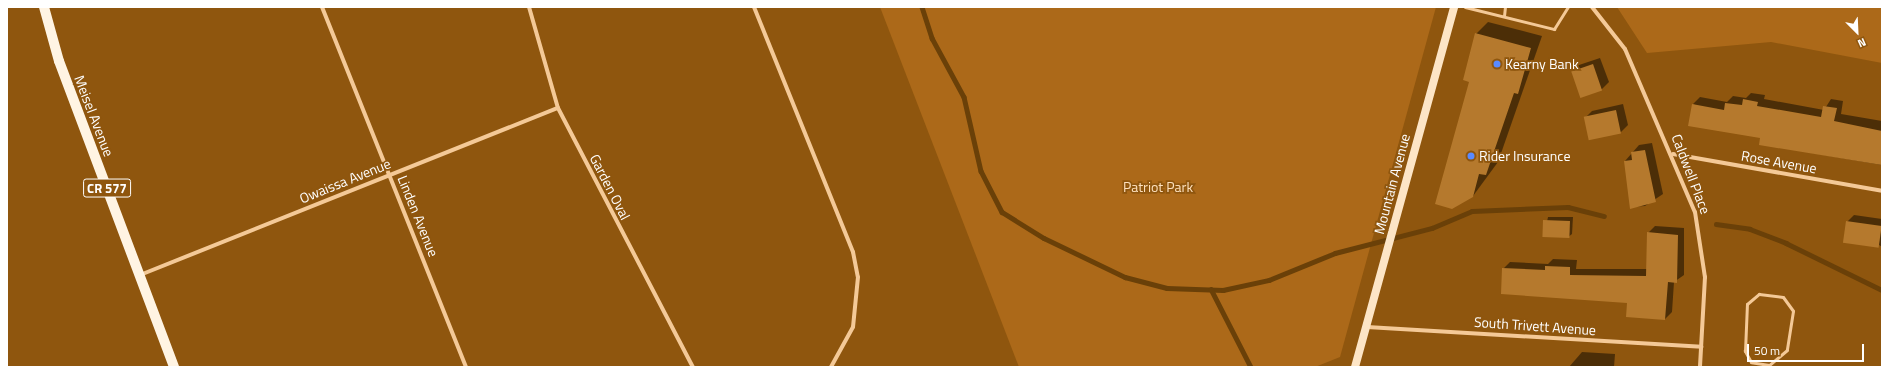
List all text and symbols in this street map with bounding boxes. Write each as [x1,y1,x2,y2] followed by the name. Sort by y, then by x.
[1837,12,1877,52] north arrow
[1855,34,1869,52] text: N
[1505,56,1579,72] place label: Kearny Bank
[1492,59,1502,69] marker: Kearny Bank
[71,73,117,159] street label: Meisel Avenue
[1371,132,1413,236] street label: Mountain Avenue
[1668,132,1714,216] street label: Caldwell Place
[1740,147,1818,177] street label: Rose Avenue
[1479,148,1570,164] place label: Rider Insurance
[586,151,634,223] street label: Garden Oval
[1466,151,1476,161] marker: Rider Insurance
[297,155,393,207] street label: Owaissa Avenue
[394,173,442,259] street label: Linden Avenue
[83,177,131,199] road number: CR 577
[1123,179,1193,195] park label: Patriot Park
[1473,313,1597,339] street label: South Trivett Avenue
[1749,336,1866,362] scale bar
[1754,341,1780,360] text: 50 m

